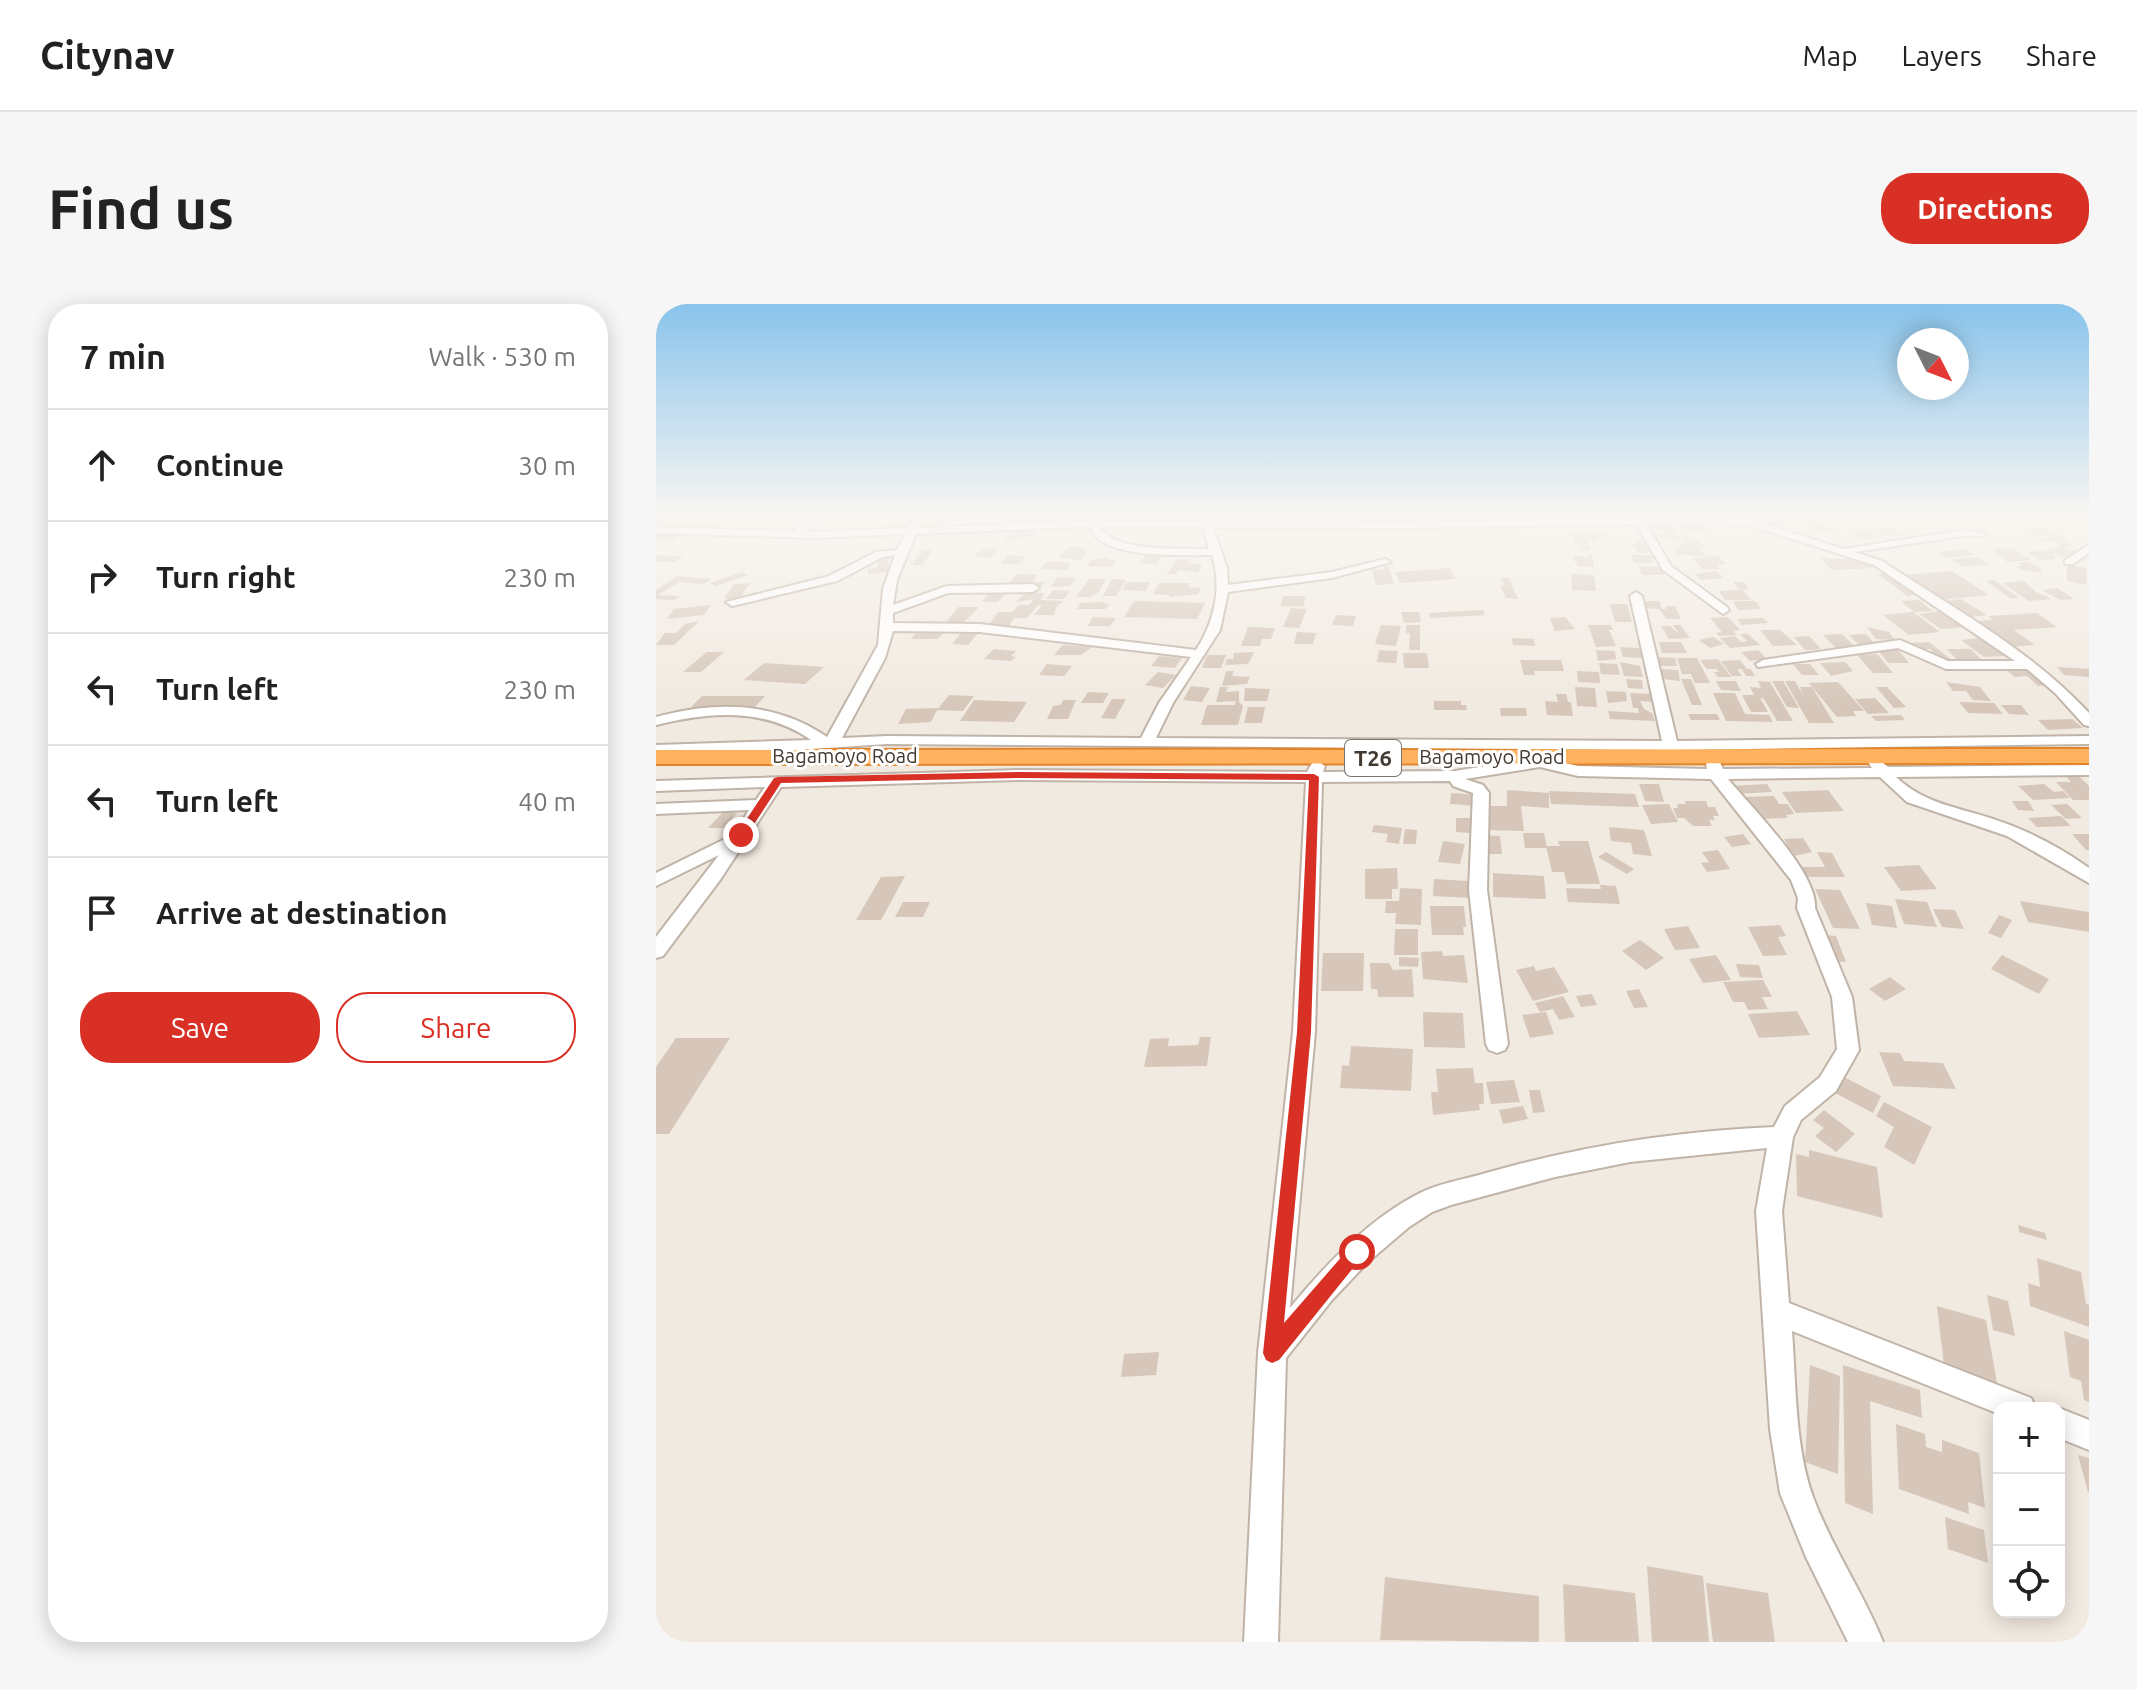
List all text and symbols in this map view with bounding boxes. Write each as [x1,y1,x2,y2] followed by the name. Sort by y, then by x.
[40,34,175,76] text: Citynav
[1802,40,1858,71] text: Map
[1902,40,1982,71] text: Layers
[2026,40,2097,71] text: Share
[1881,173,2089,244] button: Directions
[48,177,234,240] text: Find us
[1897,328,1969,400] north arrow
[80,337,166,375] text: 7 min
[428,342,576,371] text: Walk · 530 m
[80,443,124,487] icon: ahead
[156,448,284,482] text: Continue
[518,451,576,480] text: 30 m
[80,555,124,599] icon: right
[156,560,296,594] text: Turn right
[504,563,576,592] text: 230 m
[80,667,124,711] icon: left
[156,672,278,706] text: Turn left
[504,675,576,704] text: 230 m
[1345,740,1401,776] road number: T26
[772,744,918,767] street label: Bagamoyo Road
[1419,745,1565,768] street label: Bagamoyo Road
[80,779,124,823] icon: left
[156,784,278,818] text: Turn left
[518,787,576,816] text: 40 m
[723,817,759,853] route end
[80,891,124,935] icon: arrive
[156,896,448,930] text: Arrive at destination
[80,992,320,1063] button: Save
[336,992,576,1063] button: Share
[1339,1234,1375,1270] route start
[1993,1402,2065,1618] map controls
[1993,1402,2065,1474] button: +
[1993,1474,2065,1546] button: −
[1993,1546,2065,1618] button: locate

